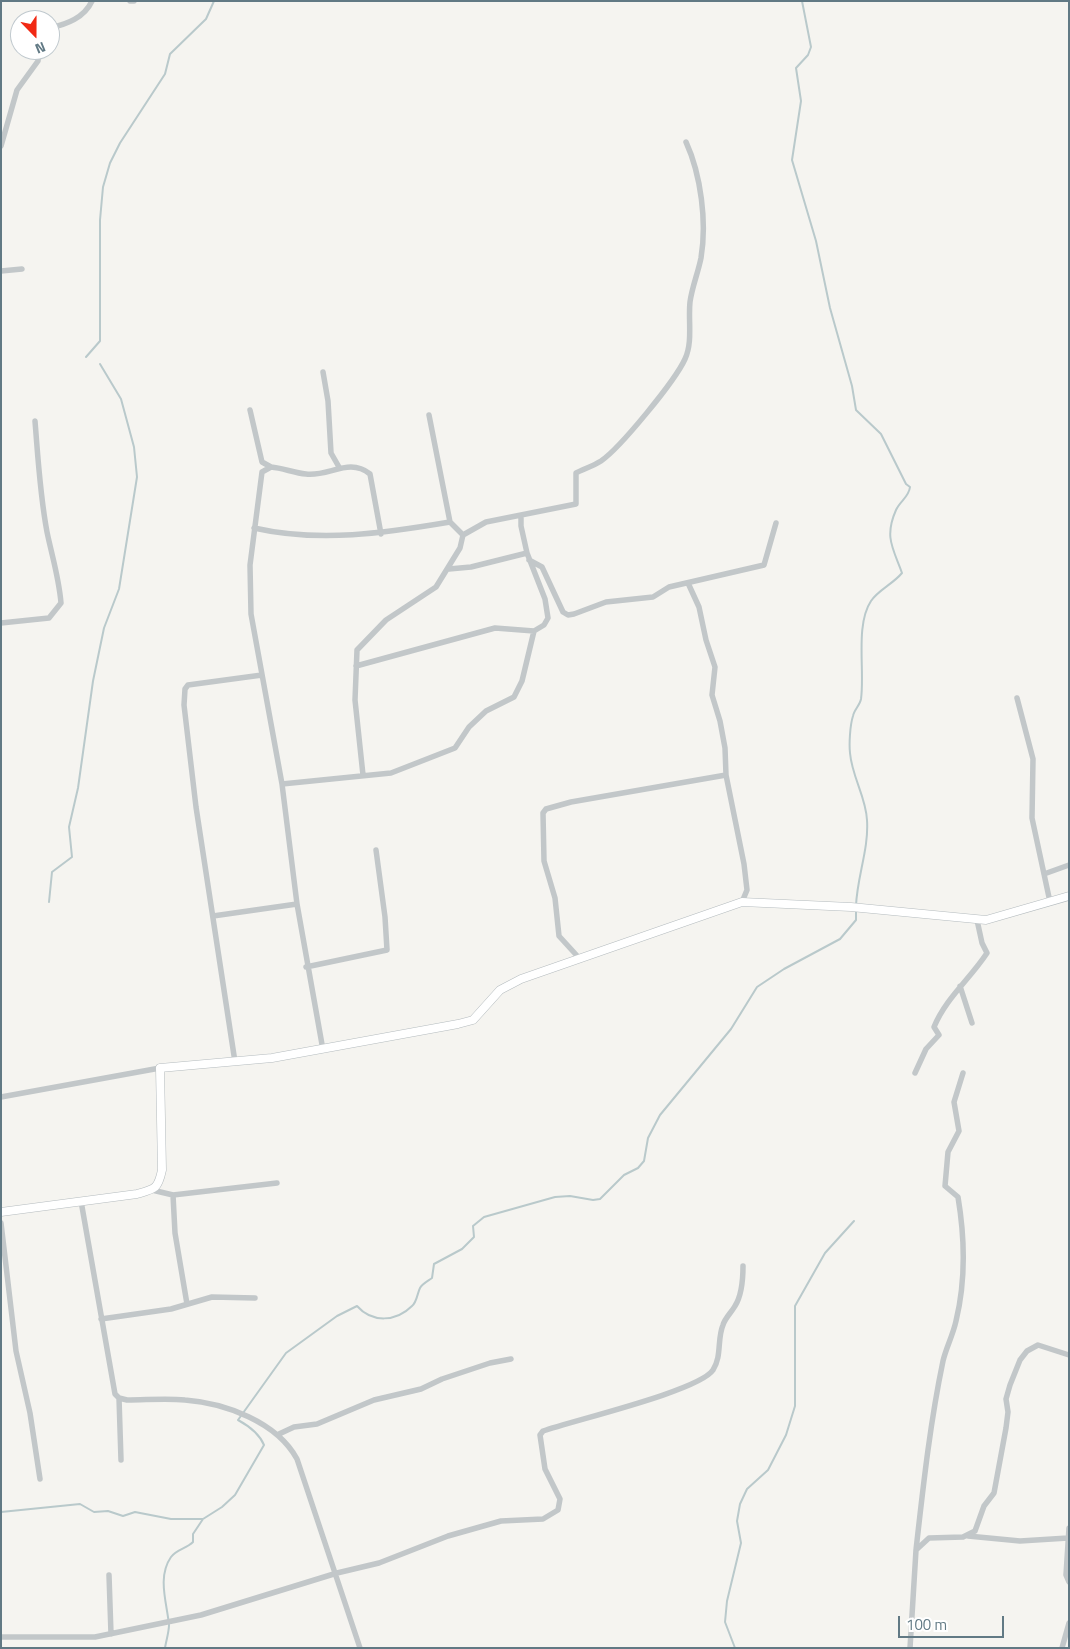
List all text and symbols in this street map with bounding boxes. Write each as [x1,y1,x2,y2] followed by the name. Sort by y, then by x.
[10,10,60,60] north arrow
[32,37,49,60] text: N
[900,1606,1006,1638] scale bar
[906,1613,947,1636] text: 100 m

